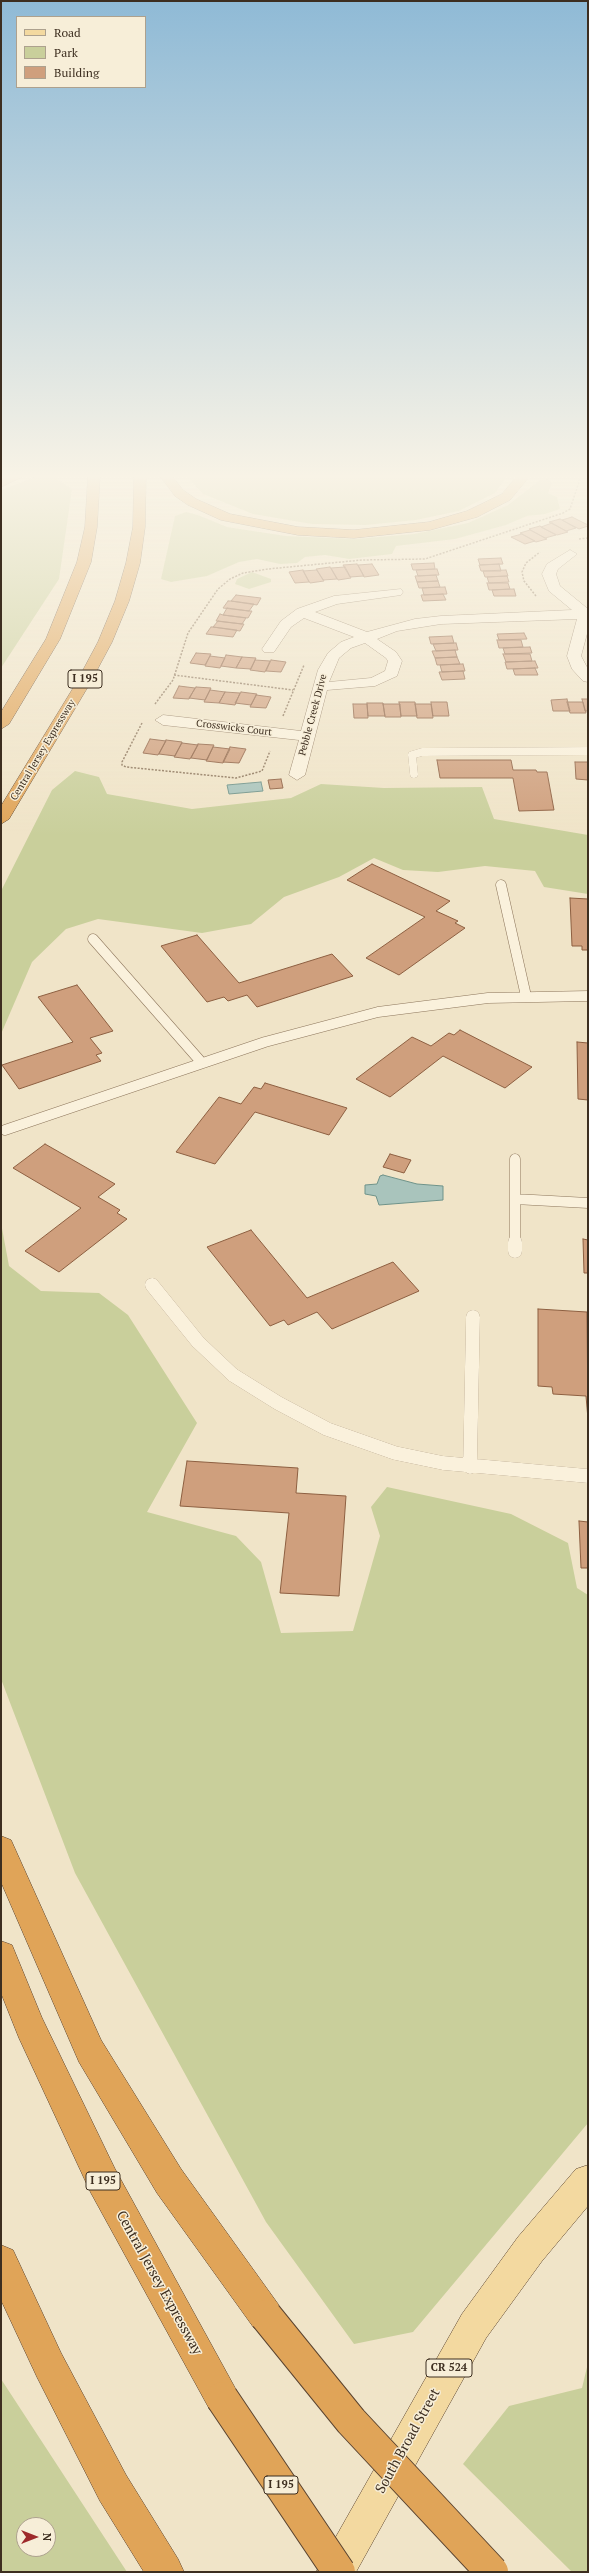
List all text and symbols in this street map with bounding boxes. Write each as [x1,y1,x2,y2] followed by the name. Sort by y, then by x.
[16,16,146,88] legend
[54,25,81,40] text: Road
[54,45,78,60] text: Park
[54,65,99,80] text: Building
[68,670,102,688] road number: I 195
[296,673,330,757] street label: Pebble Creek Drive
[8,697,78,803] street label: Central Jersey Expressway
[195,717,273,739] street label: Crosswicks Court
[86,2172,120,2190] road number: I 195
[112,2208,206,2358] street label: Central Jersey Expressway
[426,2359,472,2377] road number: CR 524
[372,2386,444,2496] street label: South Broad Street
[264,2476,298,2494] road number: I 195
[16,2517,56,2557] north arrow
[40,2533,54,2541] text: N

